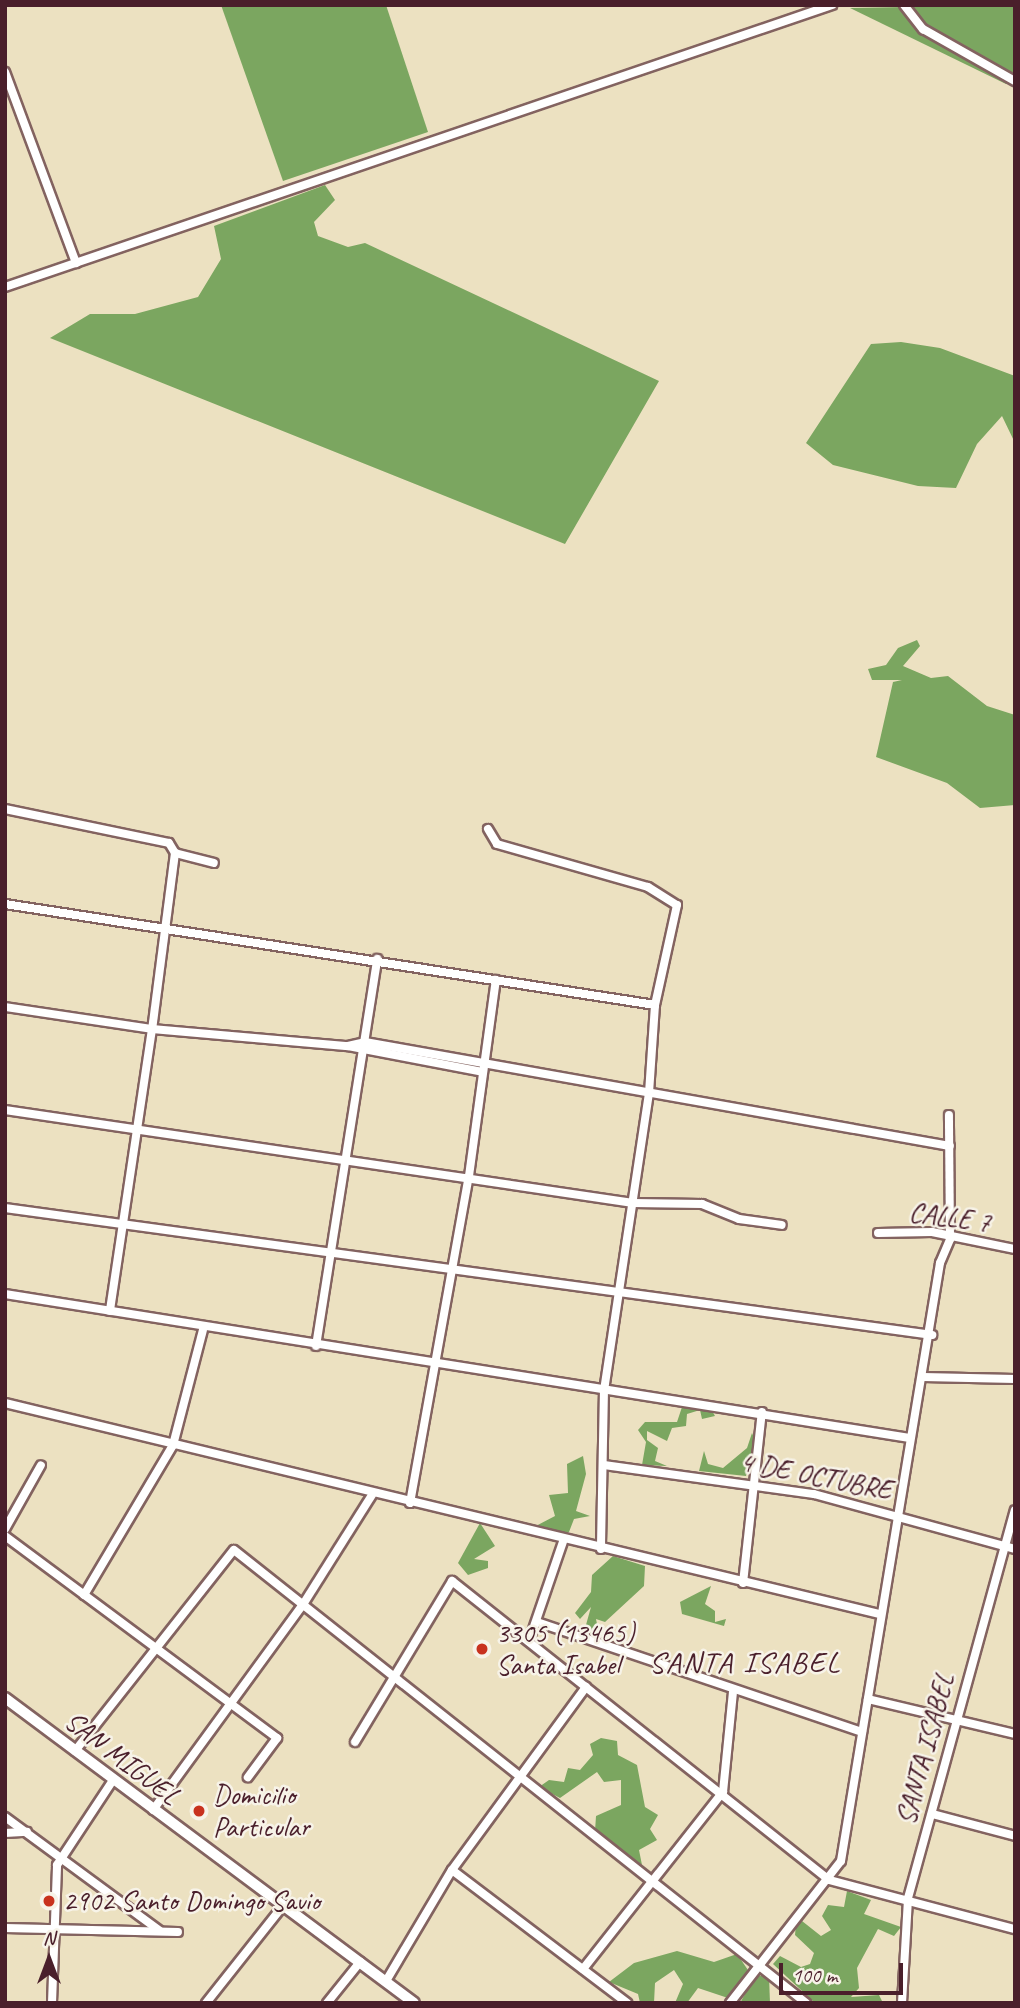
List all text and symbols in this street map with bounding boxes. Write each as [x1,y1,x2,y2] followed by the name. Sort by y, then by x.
[907,1195,993,1239] street label: CALLE 7
[737,1445,895,1507] street label: 4 DE OCTUBRE
[496,1616,635,1682] place label: 3305 (13465) Santa Isabel
[474,1641,490,1657] marker: 3305 (13465) Santa Isabel
[651,1644,839,1680] district label: SANTA ISABEL
[889,1670,961,1828] street label: SANTA ISABEL
[58,1704,186,1812] street label: SAN MIGUEL
[213,1778,310,1844] place label: Domicilio Particular
[191,1803,207,1819] marker: Domicilio Particular
[63,1884,320,1918] place label: 2902 Santo Domingo Savio
[41,1893,57,1909] marker: 2902 Santo Domingo Savio
[14,1924,84,1994] north arrow
[43,1926,55,1950] text: N
[782,1948,906,1992] scale bar
[792,1962,837,1988] text: 100 m

